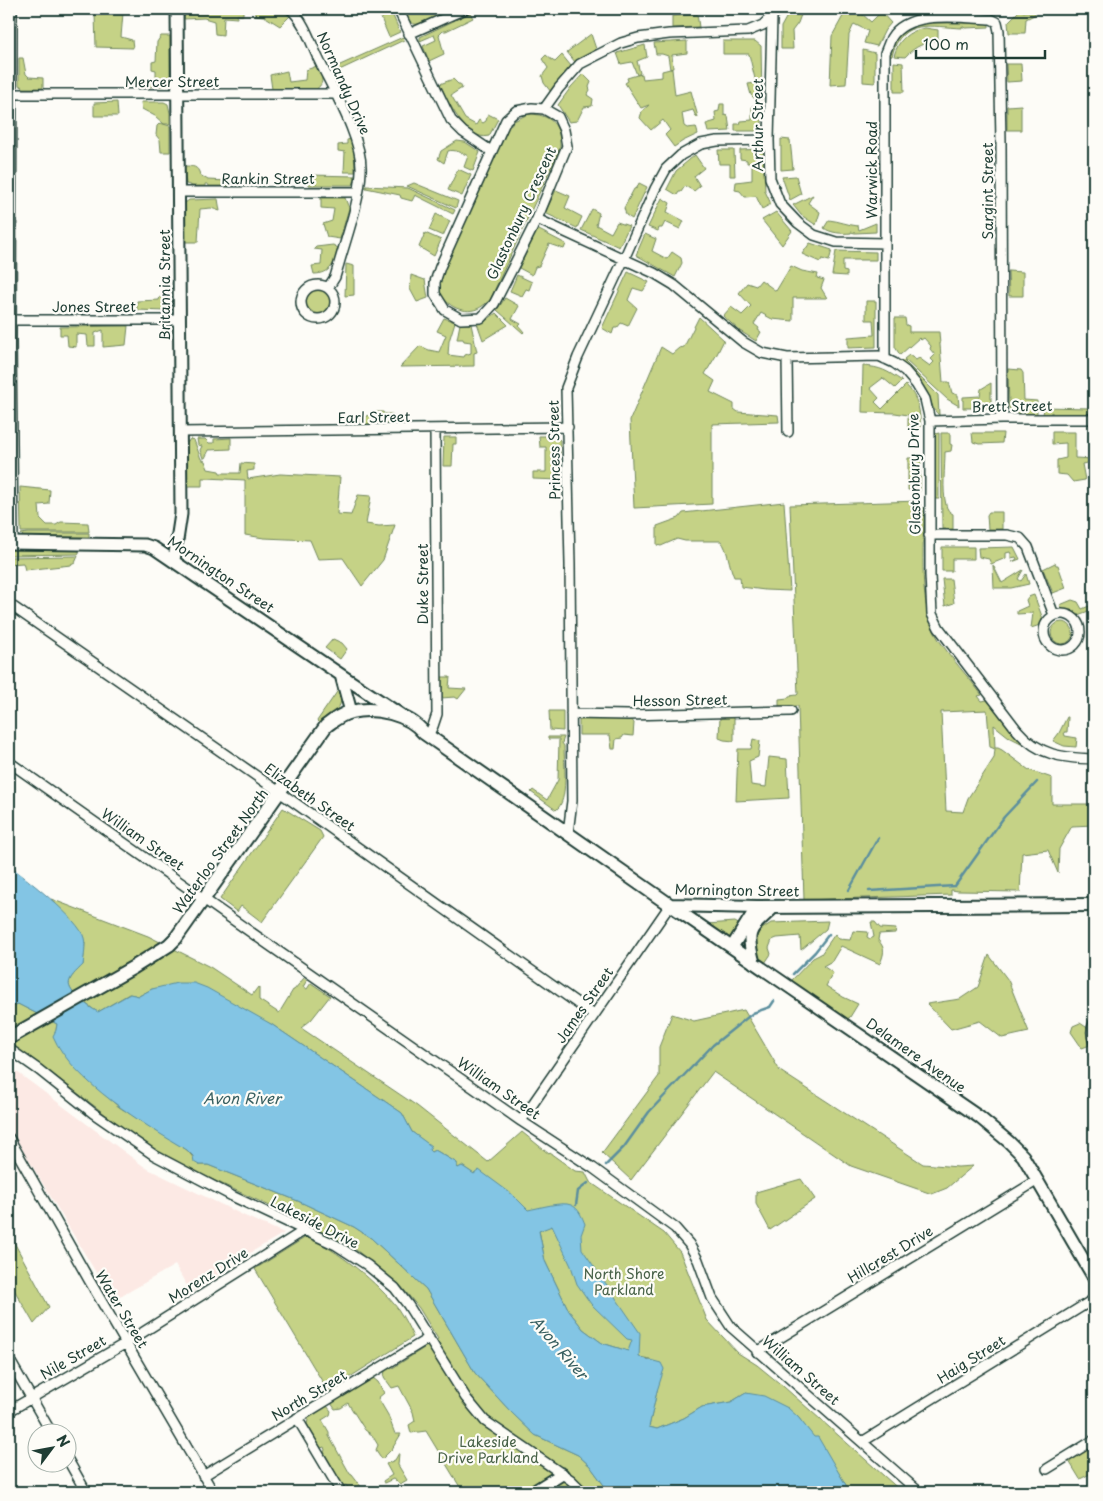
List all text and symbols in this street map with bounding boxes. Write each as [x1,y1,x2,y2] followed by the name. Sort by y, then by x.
[312,28,376,138] street label: Normandy Drive
[916,28,1044,60] scale bar
[923,32,969,55] text: 100 m
[125,71,220,92] street label: Mercer Street
[747,78,768,171] street label: Arthur Street
[861,121,882,219] street label: Warwick Road
[977,142,998,239] street label: Sargint Street
[481,143,561,283] street label: Glastonbury Crescent
[221,168,315,189] street label: Rankin Street
[154,229,175,341] street label: Britannia Street
[52,296,136,317] street label: Jones Street
[972,395,1053,417] street label: Brett Street
[543,400,565,500] street label: Princess Street
[338,406,411,428] street label: Earl Street
[902,413,926,535] street label: Glastonbury Drive
[163,530,279,618] street label: Mornington Street
[412,543,433,624] street label: Duke Street
[632,689,728,711] street label: Hesson Street
[260,758,360,836] street label: Elizabeth Street
[167,784,273,918] street label: Waterloo Street North
[97,803,189,876] street label: William Street
[674,878,800,902] street label: Mornington Street
[550,962,618,1047] street label: James Street
[862,1013,970,1097] street label: Delamere Avenue
[453,1052,545,1125] street label: William Street
[203,1086,283,1109] water label: Avon River
[267,1191,363,1254] street label: Lakeside Drive
[843,1220,937,1288] street label: Hillcrest Drive
[164,1242,252,1308] street label: Morenz Drive
[584,1263,664,1300] park label: North Shore Parkland
[90,1266,154,1352] street label: Water Street
[526,1310,596,1385] water label: Avon River
[933,1329,1010,1388] street label: Haig Street
[36,1330,110,1384] street label: Nile Street
[758,1330,845,1410] street label: William Street
[267,1364,351,1426] street label: North Street
[28,1424,78,1474] north arrow
[52,1431,75,1451] text: N
[437,1431,539,1468] park label: Lakeside Drive Parkland

